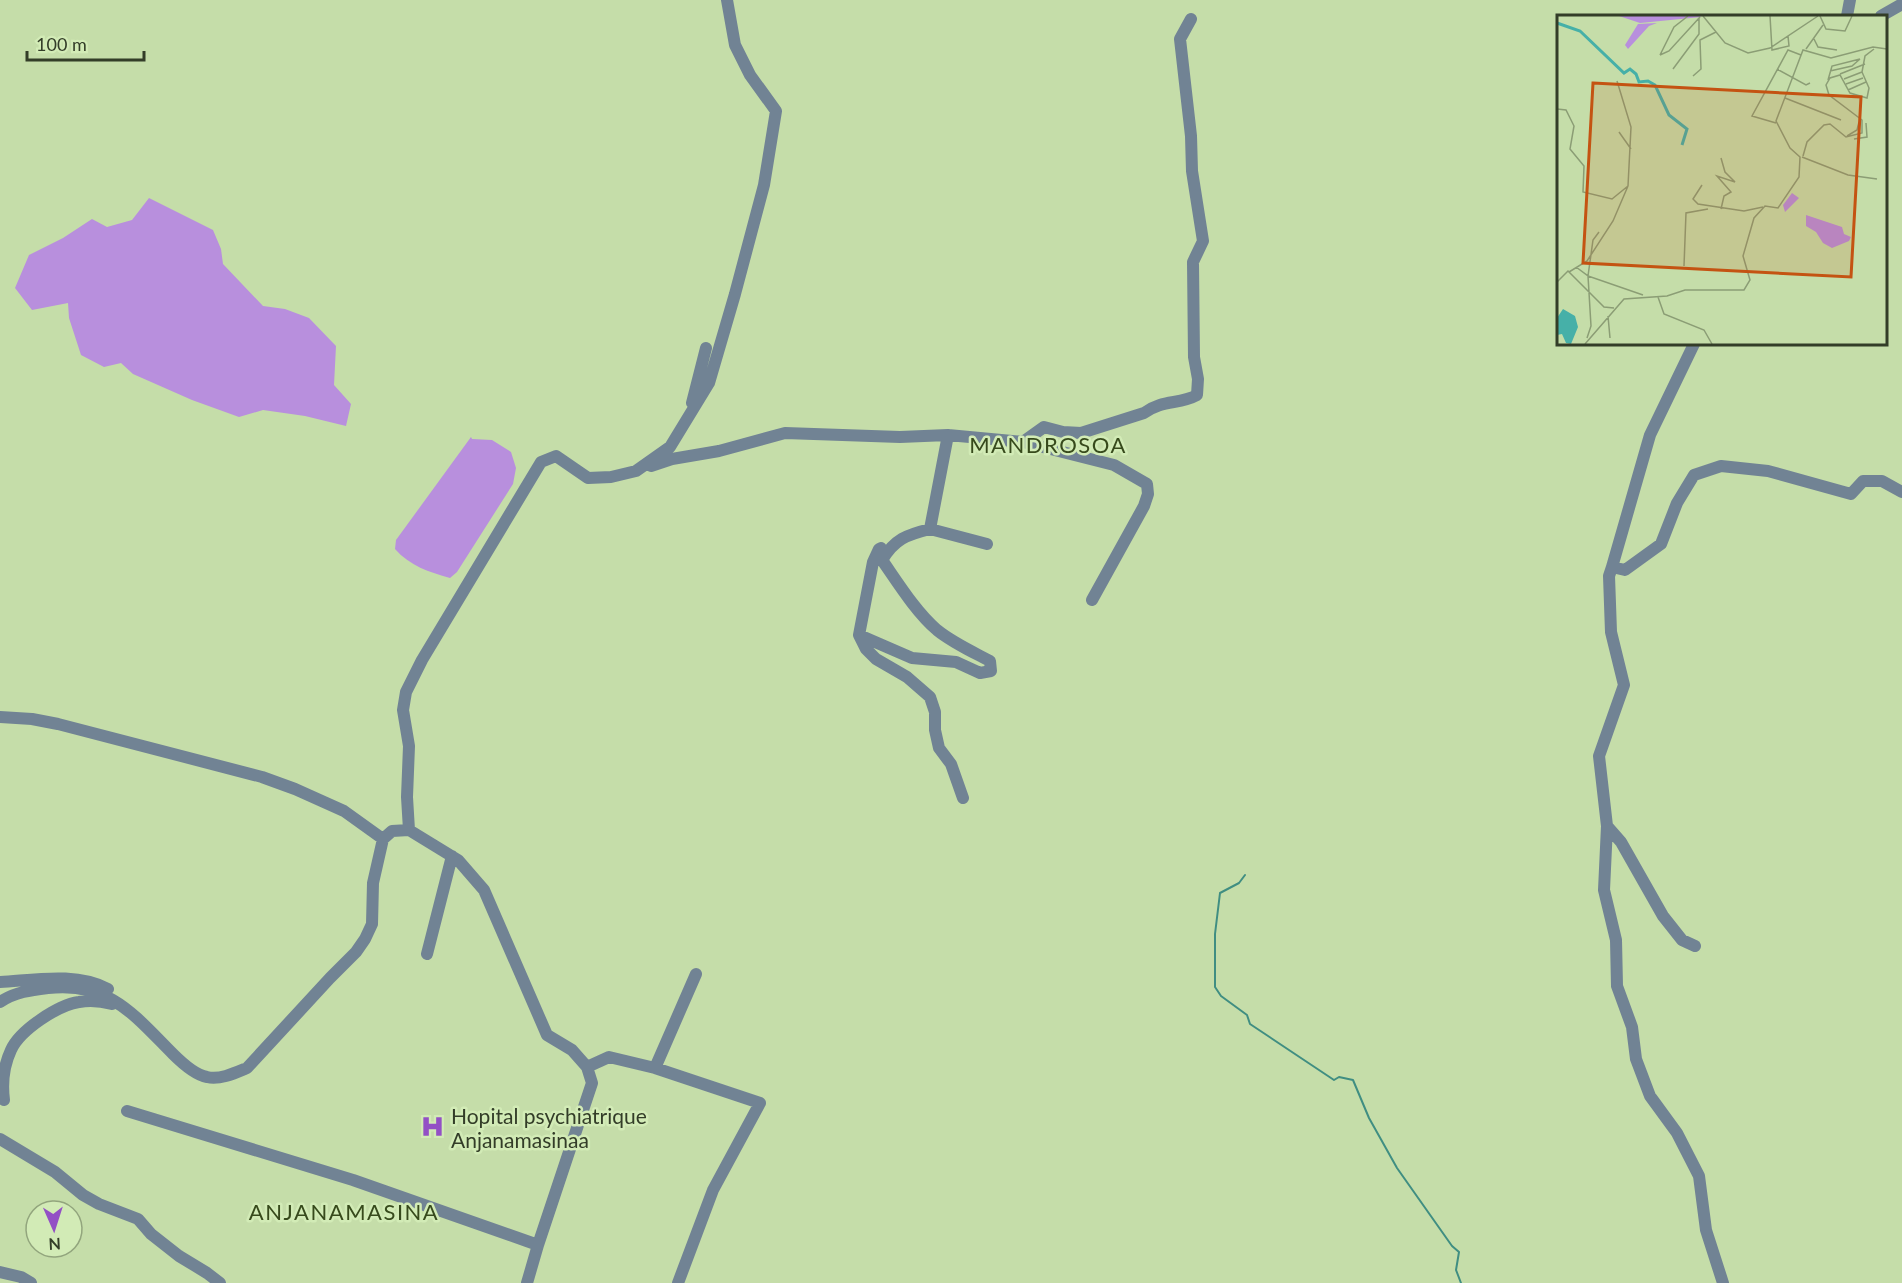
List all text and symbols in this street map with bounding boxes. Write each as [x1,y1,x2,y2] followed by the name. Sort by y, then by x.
[1557,15,1887,345] inset map
[27,24,144,62] scale bar
[36,33,87,55] text: 100 m
[969,431,1127,458] district label: MANDROSOA
[451,1103,647,1152] place label: Hopital psychiatrique Anjanamasinaa
[420,1114,446,1140] hospital icon: Hopital psychiatrique Anjanamasinaa
[249,1198,439,1225] district label: ANJANAMASINA
[24,1199,84,1259] north arrow
[48,1235,61,1254] text: N

